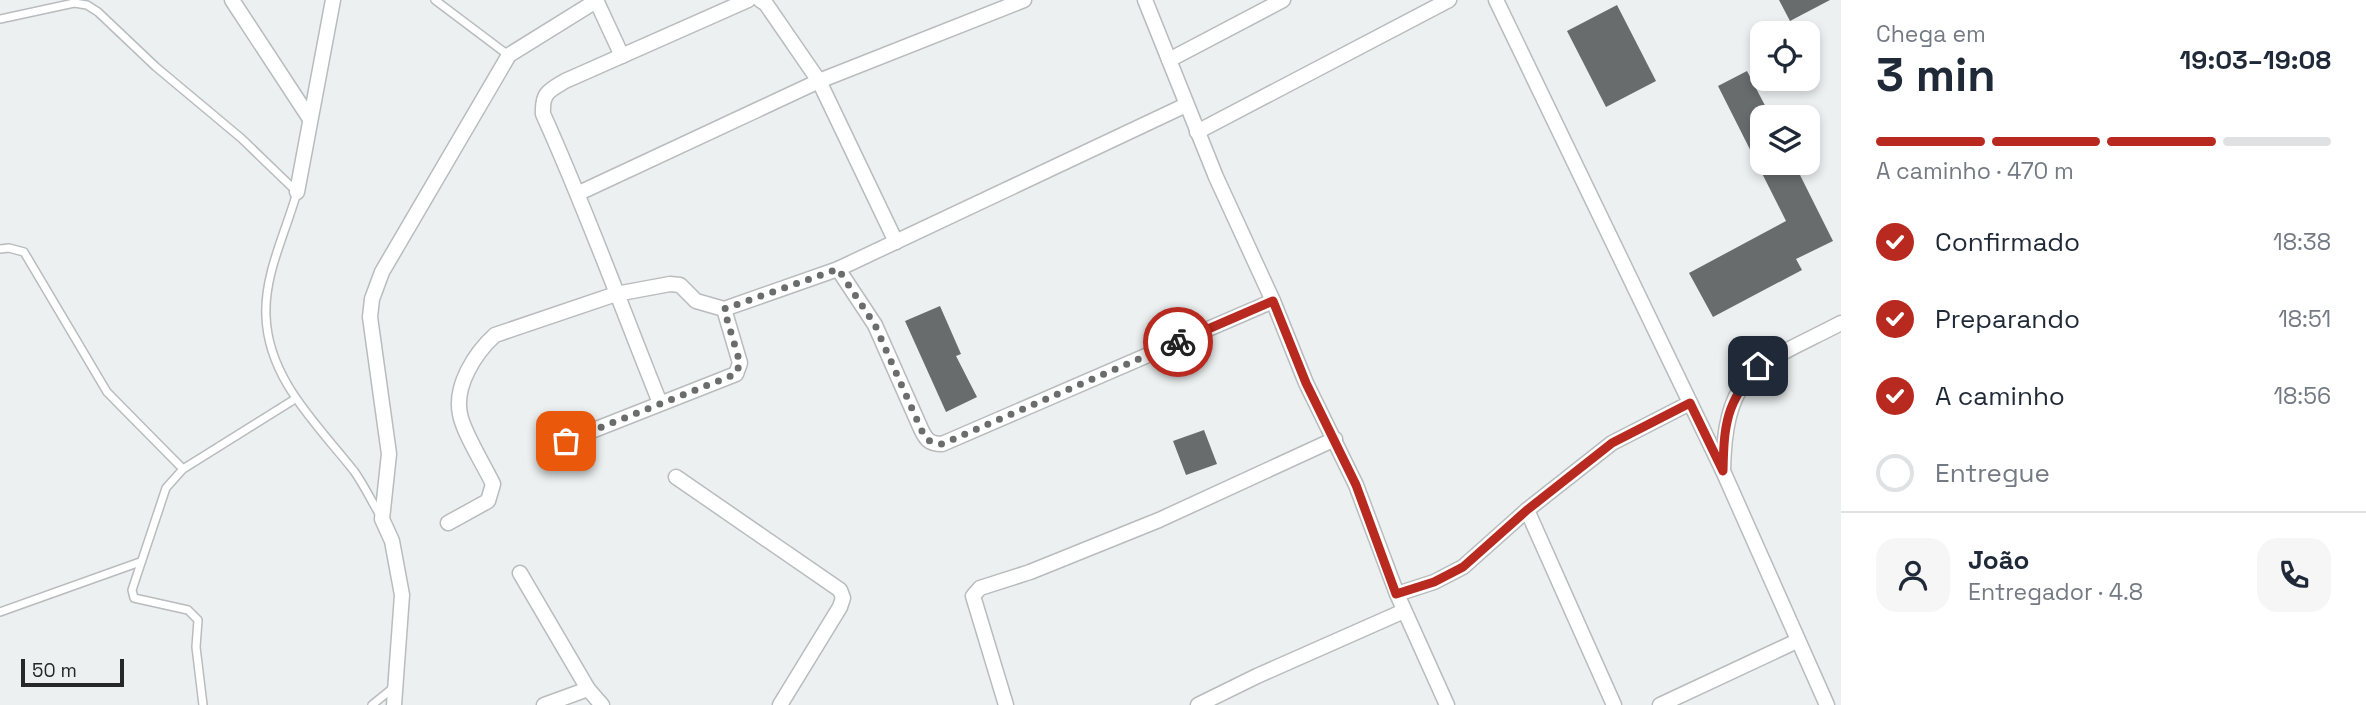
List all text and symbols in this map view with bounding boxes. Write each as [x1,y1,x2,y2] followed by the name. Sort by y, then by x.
[1876,19,1986,49] text: Chega em
[1750,21,1820,175] map controls
[1750,21,1820,91] button: locate
[2180,43,2331,77] text: 19:03–19:08
[1876,46,1996,104] text: 3 min
[1750,105,1820,175] button: layers
[1876,156,2074,186] text: A caminho · 470 m
[1876,223,1914,261] icon: check
[1935,225,2080,259] text: Confirmado
[2273,227,2331,257] text: 18:38
[1876,300,1914,338] icon: check
[1935,302,2080,336] text: Preparando
[2278,304,2331,334] text: 18:51
[1143,307,1213,377] courier
[1159,323,1197,361] icon: bike
[1728,336,1788,396] pin
[1739,347,1777,385] icon: home
[1876,377,1914,415] icon: check
[1935,379,2065,413] text: A caminho
[2273,381,2331,411] text: 18:56
[536,411,596,471] pin
[547,422,585,460] icon: bag
[1935,456,2050,490] text: Entregue
[1876,538,1950,612] button: person
[2257,538,2331,612] button: phone
[1968,543,2029,577] text: João
[1968,577,2143,607] text: Entregador · 4.8
[21,656,124,688] scale bar
[32,658,77,683] text: 50 m

